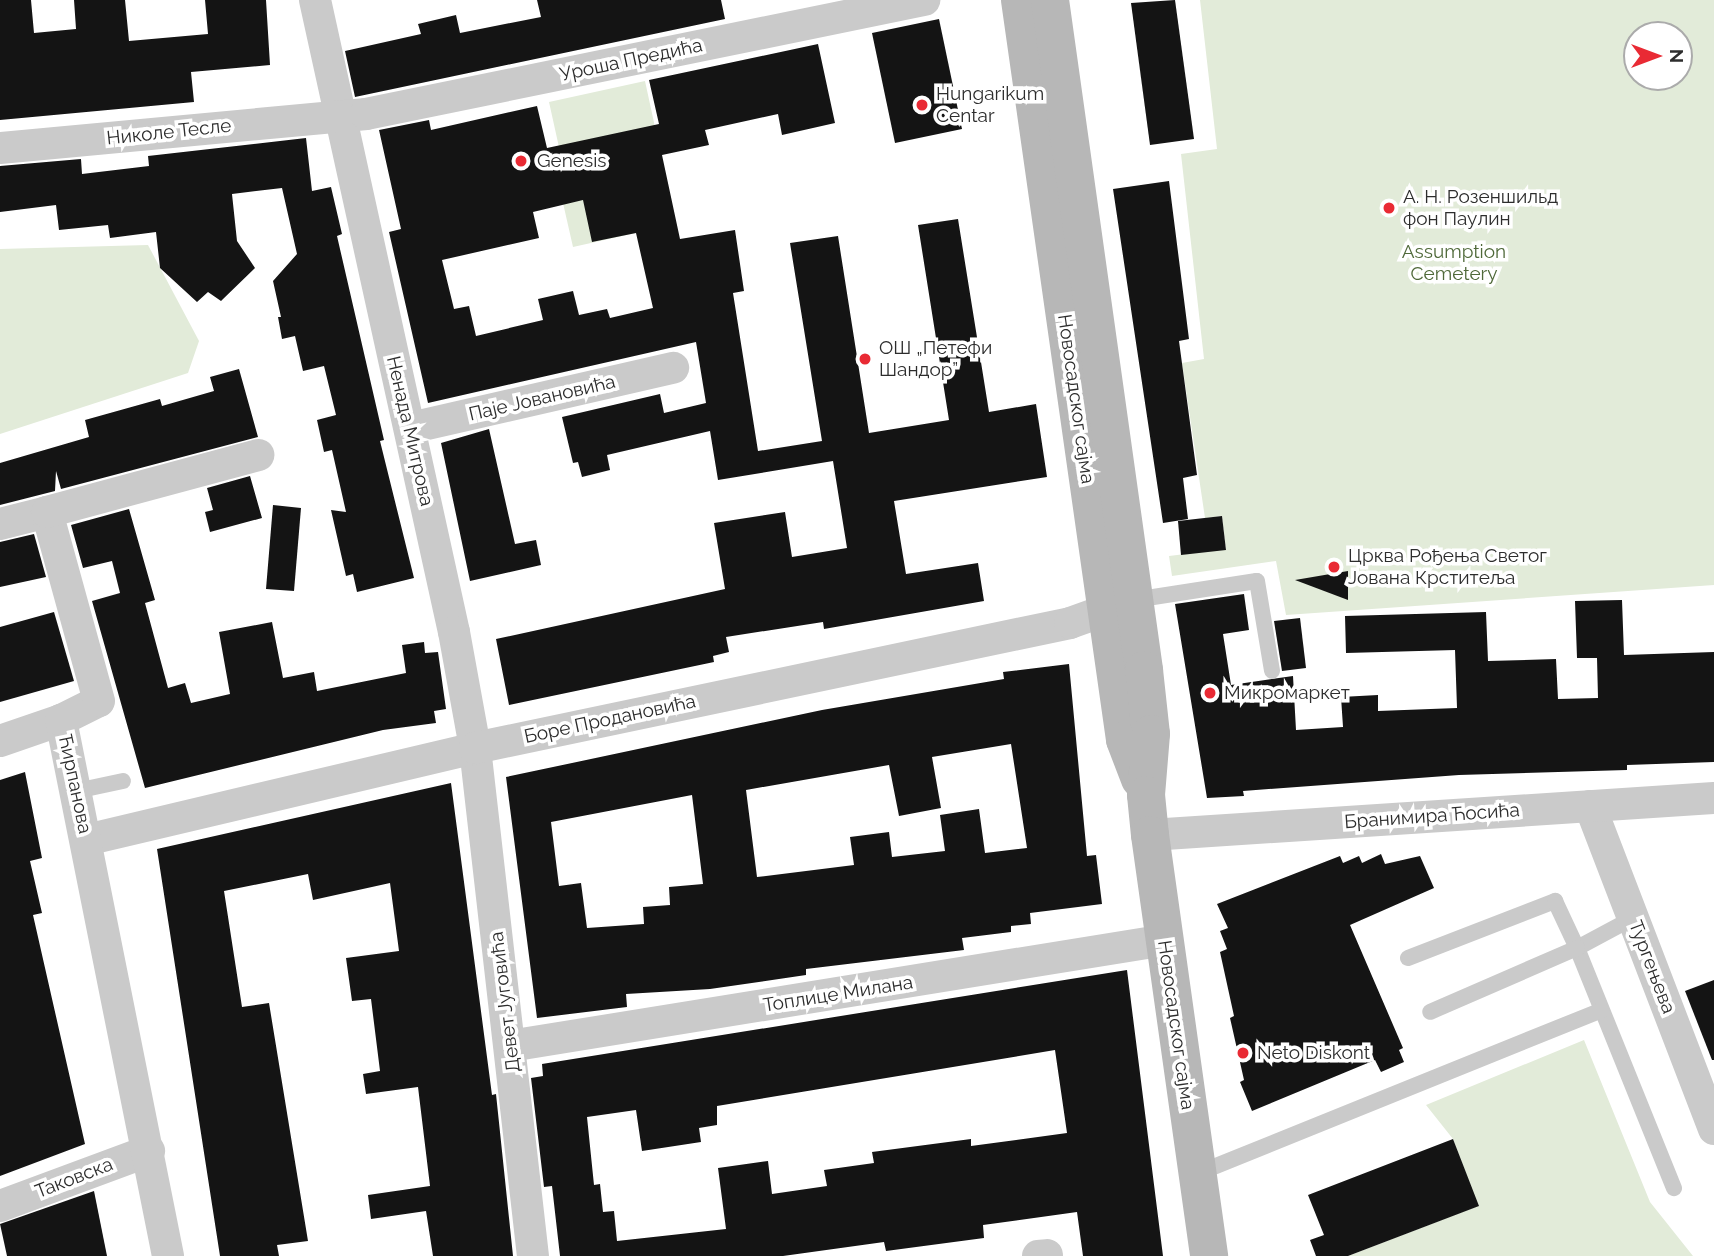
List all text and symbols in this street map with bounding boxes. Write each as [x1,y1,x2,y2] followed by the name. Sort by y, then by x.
[1623,21,1693,91] north arrow
[558,34,704,86] street label: Уроша Предића
[1666,49,1688,63] text: N
[936,83,1044,127] place label: Hungarikum Centar
[914,97,930,113] marker: Hungarikum Centar
[105,114,233,150] street label: Николе Тесле
[537,150,606,172] place label: Genesis
[511,151,531,171] marker: Genesis
[1403,186,1558,230] place label: А. Н. Розеншильд фон Паулин
[1381,200,1397,216] marker: А. Н. Розеншильд фон Паулин
[1402,241,1506,285] park label: Assumption Cemetery
[1053,313,1099,485] street label: Новосадског сајма
[879,337,992,381] place label: ОШ „Петефи Шандор”
[857,351,873,367] marker: ОШ „Петефи Шандор”
[382,354,438,508] street label: Ненада Митрова
[466,370,618,426] street label: Паје Јовановића
[1348,545,1547,589] place label: Црква Рођења Светог Јована Крститеља
[1326,559,1342,575] marker: Црква Рођења Светог Јована Крститеља
[1224,682,1350,704] place label: Микромаркет
[1202,685,1218,701] marker: Микромаркет
[522,690,698,748] street label: Боре Продановића
[53,732,97,836] street label: Ћирпанова
[1343,798,1521,834] street label: Бранимира Ћосића
[1624,917,1680,1017] street label: Тургењева
[485,930,525,1074] street label: Девет Југовића
[1153,939,1199,1111] street label: Новосадског сајма
[762,971,914,1017] street label: Топлице Милана
[1257,1042,1370,1064] place label: Neto Diskont
[1235,1045,1251,1061] marker: Neto Diskont
[32,1153,116,1203] street label: Таковска

